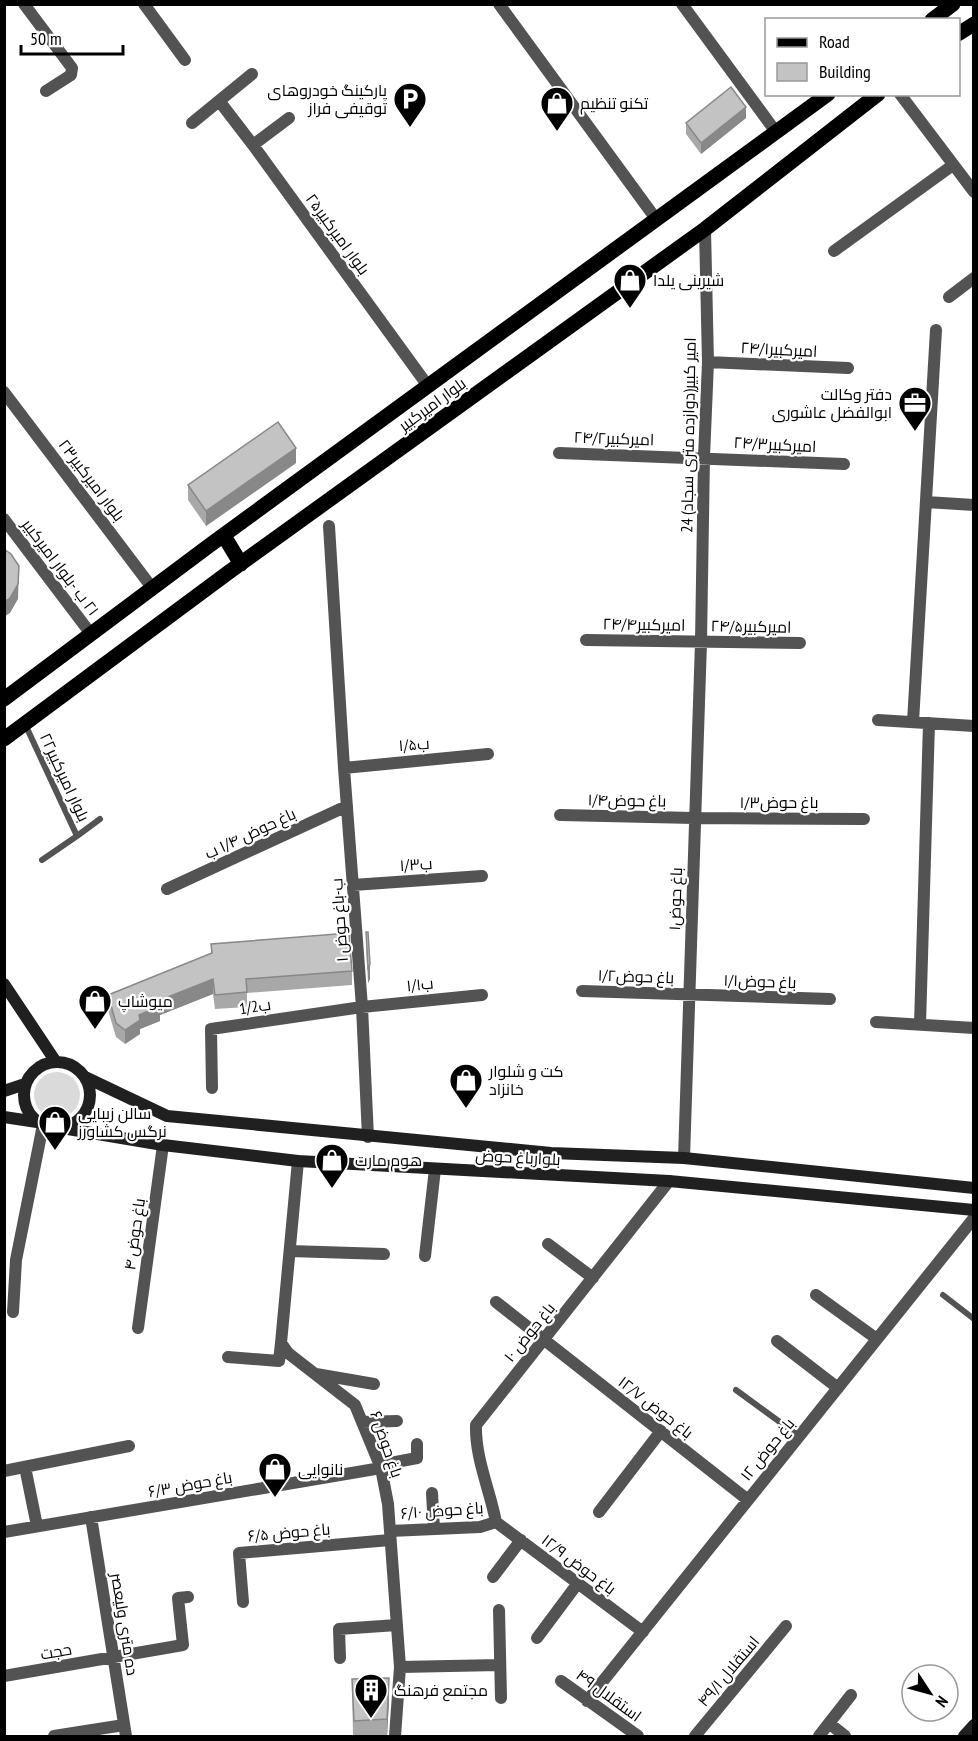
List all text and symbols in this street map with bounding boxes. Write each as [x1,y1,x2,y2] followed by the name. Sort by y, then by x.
[21,18,123,56] scale bar
[765,18,960,96] legend
[30,27,62,50] text: 50 m
[819,30,850,53] text: Road
[819,60,871,83] text: Building
[267,80,388,119] place label: پارکینگ خودروهای توقیفی فراز
[392,81,428,128] parking icon: پارکینگ خودروهای توقیفی فراز
[539,85,575,132] shop icon: تکنو تنظیم
[580,93,649,115] place label: تکنو تنظیم
[302,189,374,279] street label: بلوار امیرکبیر۲۵
[612,262,648,309] shop icon: شیرینی یلدا
[653,270,724,291] place label: شیرینی یلدا
[676,337,701,533] street label: 24 امیر کبیر(دوازده متری سجاد)
[740,337,818,361] street label: امیرکبیر۲۴/۱
[394,373,470,436] street label: بلوار امیرکبیر
[772,384,892,423] place label: دفتر وکالت ابوالفضل عاشوری
[897,385,933,432] office icon: دفتر وکالت ابوالفضل عاشوری
[573,427,655,449] street label: امیرکبیر۲۴/۲
[733,432,817,456] street label: امیرکبیر۲۴/۳
[55,435,129,525] street label: ۲۳بلوار امیرکبیر
[18,514,104,619] street label: ٢١ ب -بلوار امیرکبیر
[602,613,686,635] street label: امیرکبیر۲۴/۴
[710,615,792,637] street label: امیرکبیر۲۴/۵
[36,729,94,825] street label: بلوار امیرکبیر۲۲
[398,733,430,755] street label: ب۱/۵
[587,789,667,813] street label: باغ حوض۱/۴
[740,792,818,814] street label: باغ حوض۱/۳
[201,803,300,865] street label: باغ حوض ۱/۴ ب
[399,853,433,875] street label: ب۱/۳
[664,867,688,931] street label: باغ حوض۱
[326,877,354,963] street label: ۱ ب-باغ حوض
[597,965,675,989] street label: باغ حوض۱/۲
[723,970,797,994] street label: باغ حوض۱/۱
[405,973,435,995] street label: ب۱/۱
[77,983,113,1030] shop icon: میوشاپ
[118,991,173,1013] place label: میوشاپ
[238,994,272,1018] street label: 1/2ب
[488,1061,563,1099] place label: کت و شلوار خانزاد
[448,1062,484,1109] shop icon: کت و شلوار خانزاد
[77,1103,167,1142] place label: سالن زیبایی نرگس کشاورز
[37,1104,73,1151] shop icon: سالن زیبایی نرگس کشاورز
[314,1142,350,1189] shop icon: هوم مارت
[475,1145,561,1171] street label: بلوارباغ حوض
[355,1150,422,1172] place label: هوم مارت
[119,1197,151,1272] street label: ۴ باغ حوض
[499,1298,561,1367] street label: ۱۰ باغ حوض
[613,1371,698,1444] street label: ۱۲/۷ باغ حوض
[364,1408,408,1481] street label: ۶ باغ حوض
[736,1413,800,1486] street label: ۱۲ باغ حوض
[257,1451,293,1498] shop icon: نانوایی
[298,1459,343,1480] place label: نانوایی
[146,1467,234,1503] street label: ۶/۳ باغ حوض
[400,1497,484,1525] street label: ۶/۱۰ باغ حوض
[247,1518,331,1548] street label: ۶/۵ باغ حوض
[537,1529,620,1600] street label: ۱۲/۹ باغ حوض
[106,1570,143,1677] street label: ده متری ولیعصر
[693,1632,764,1711] street label: ۴۹/۱ استقلال
[39,1638,73,1664] street label: حجت
[900,1663,960,1723] north arrow
[572,1665,646,1726] street label: ۴۹ استقلال
[353,1672,389,1719] building icon: مجتمع فرهنگ
[394,1680,488,1702] place label: مجتمع فرهنگ
[932,1692,953,1711] text: N

